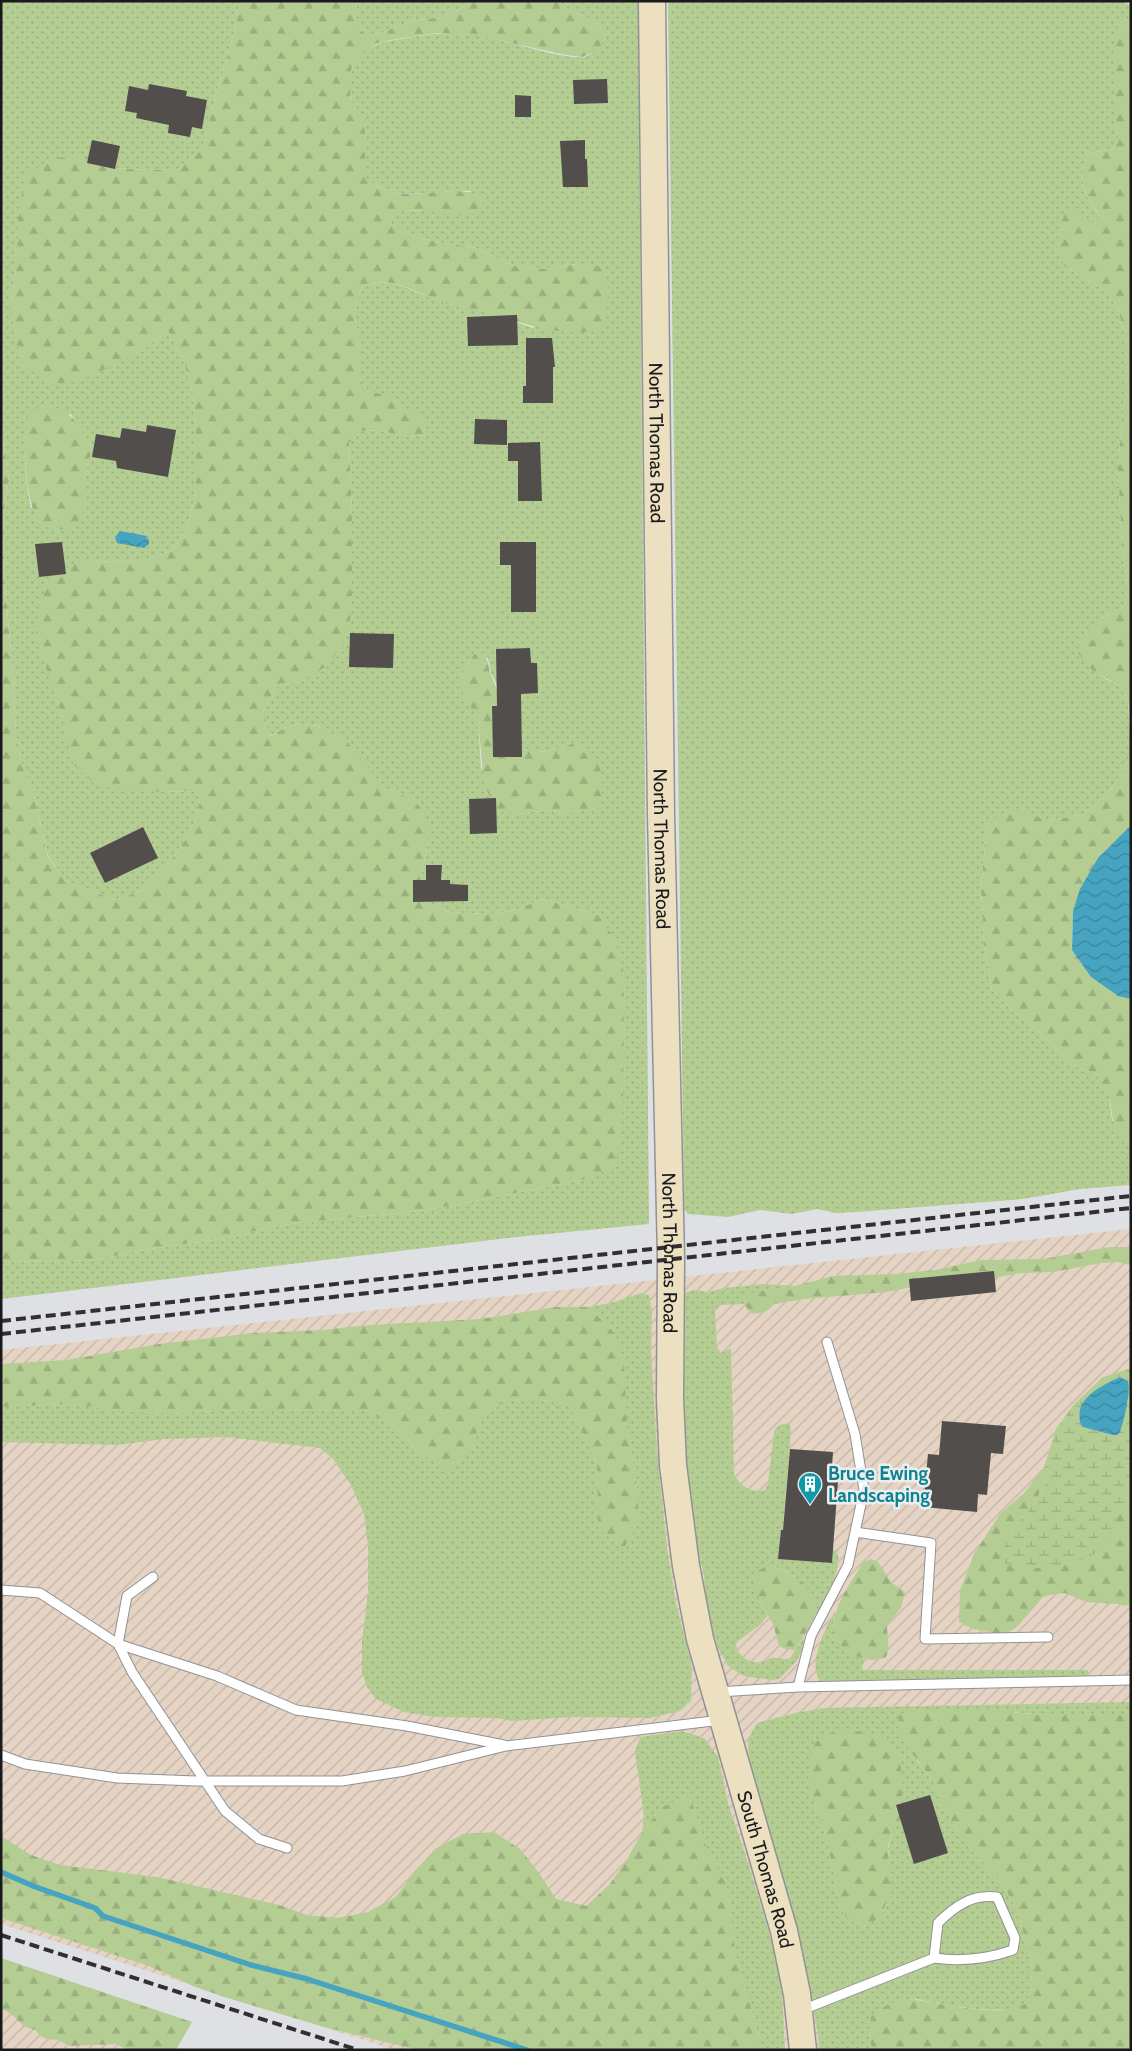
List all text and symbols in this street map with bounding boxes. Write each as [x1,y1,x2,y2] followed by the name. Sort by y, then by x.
[644,363,669,523] street label: North Thomas Road
[648,769,675,929] street label: North Thomas Road
[657,1172,682,1333] street label: North Thomas Road
[828,1462,930,1507] place label: Bruce Ewing Landscaping
[797,1471,823,1505] building icon: Bruce Ewing Landscaping
[732,1788,798,1950] street label: South Thomas Road

